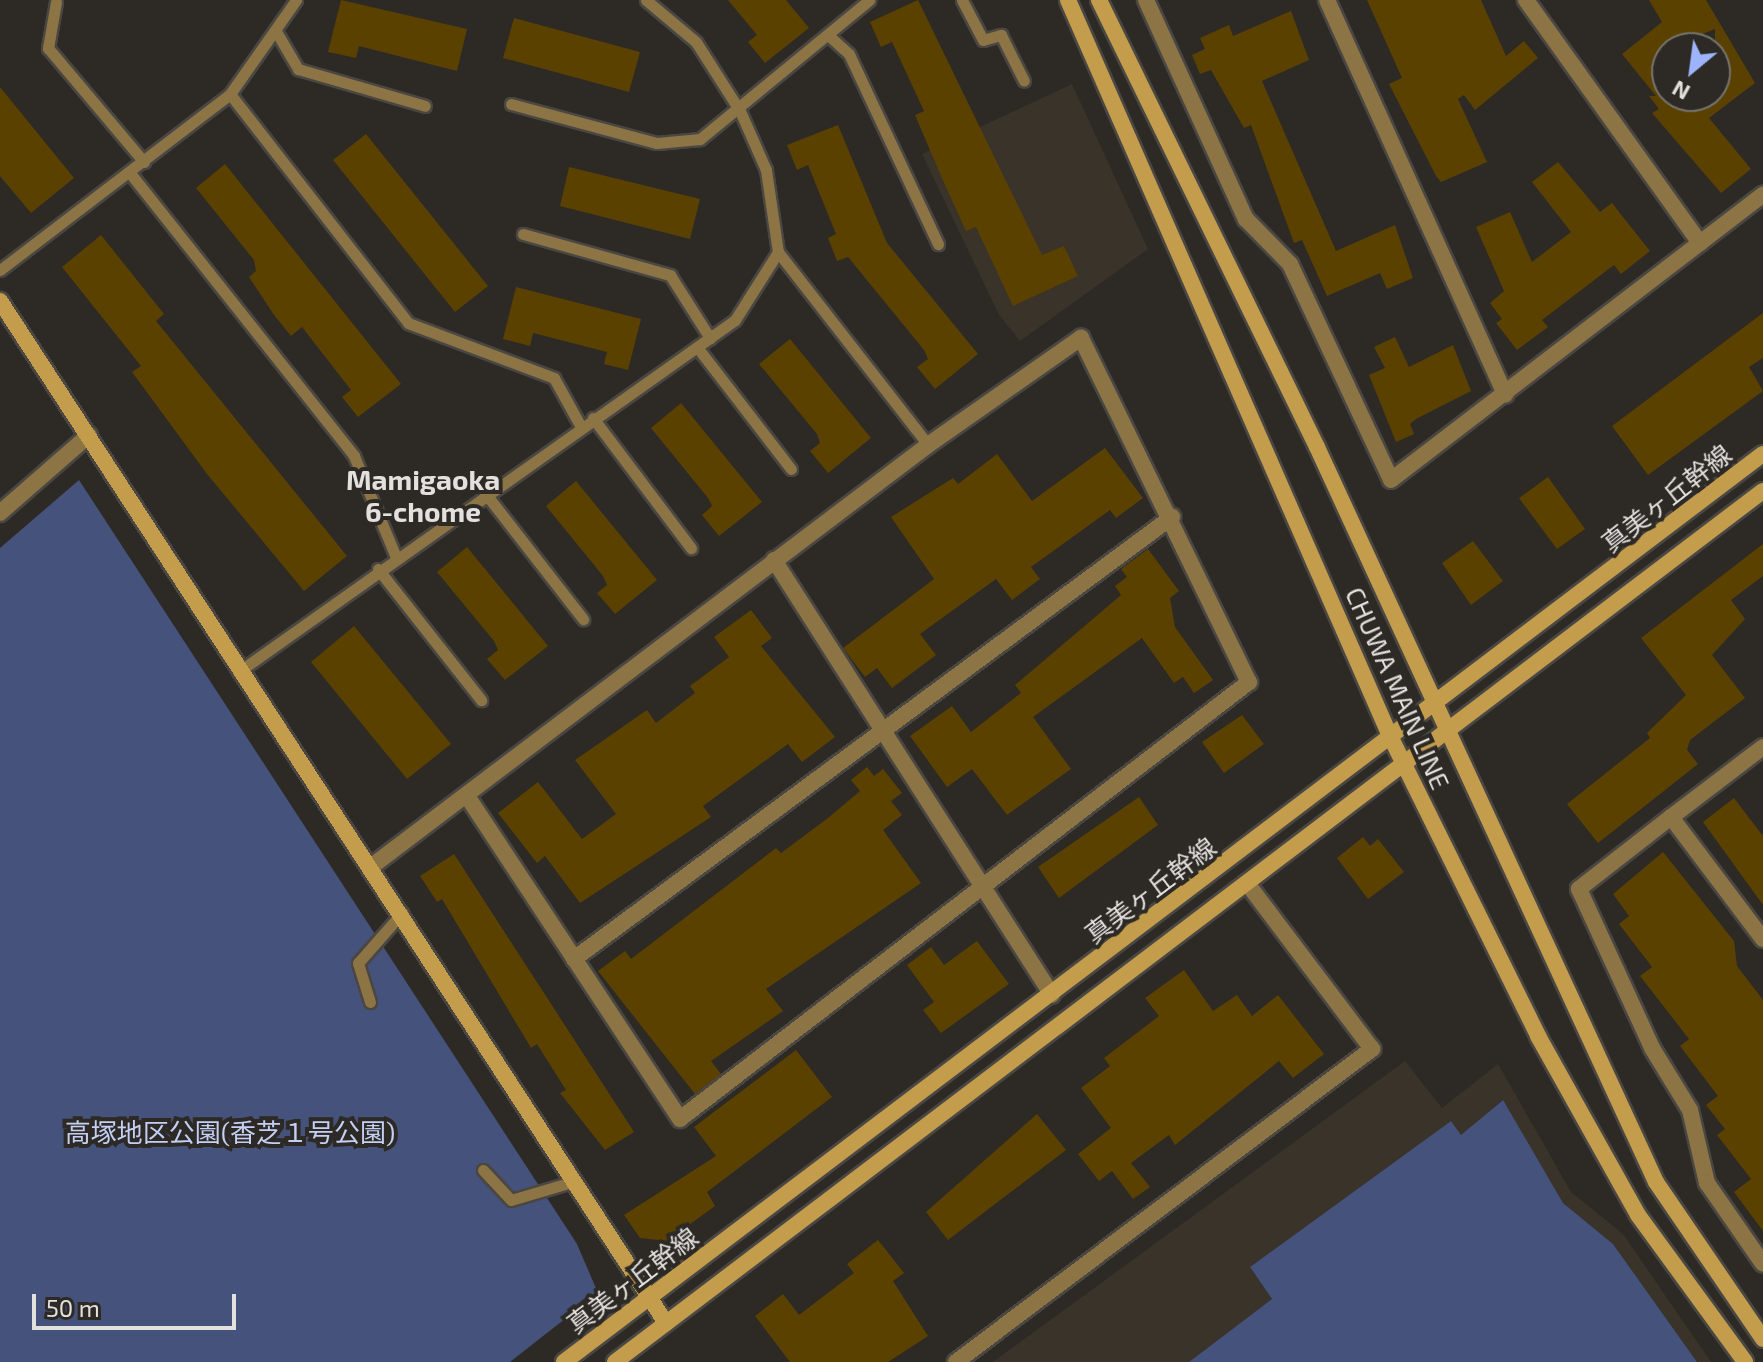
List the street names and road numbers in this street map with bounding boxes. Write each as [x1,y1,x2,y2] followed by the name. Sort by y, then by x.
[1595,438,1737,558] street label: 真美ヶ丘幹線
[1339,582,1457,794] street label: CHUWA MAIN LINE
[1078,831,1222,949] street label: 真美ヶ丘幹線
[560,1221,704,1339] street label: 真美ヶ丘幹線

